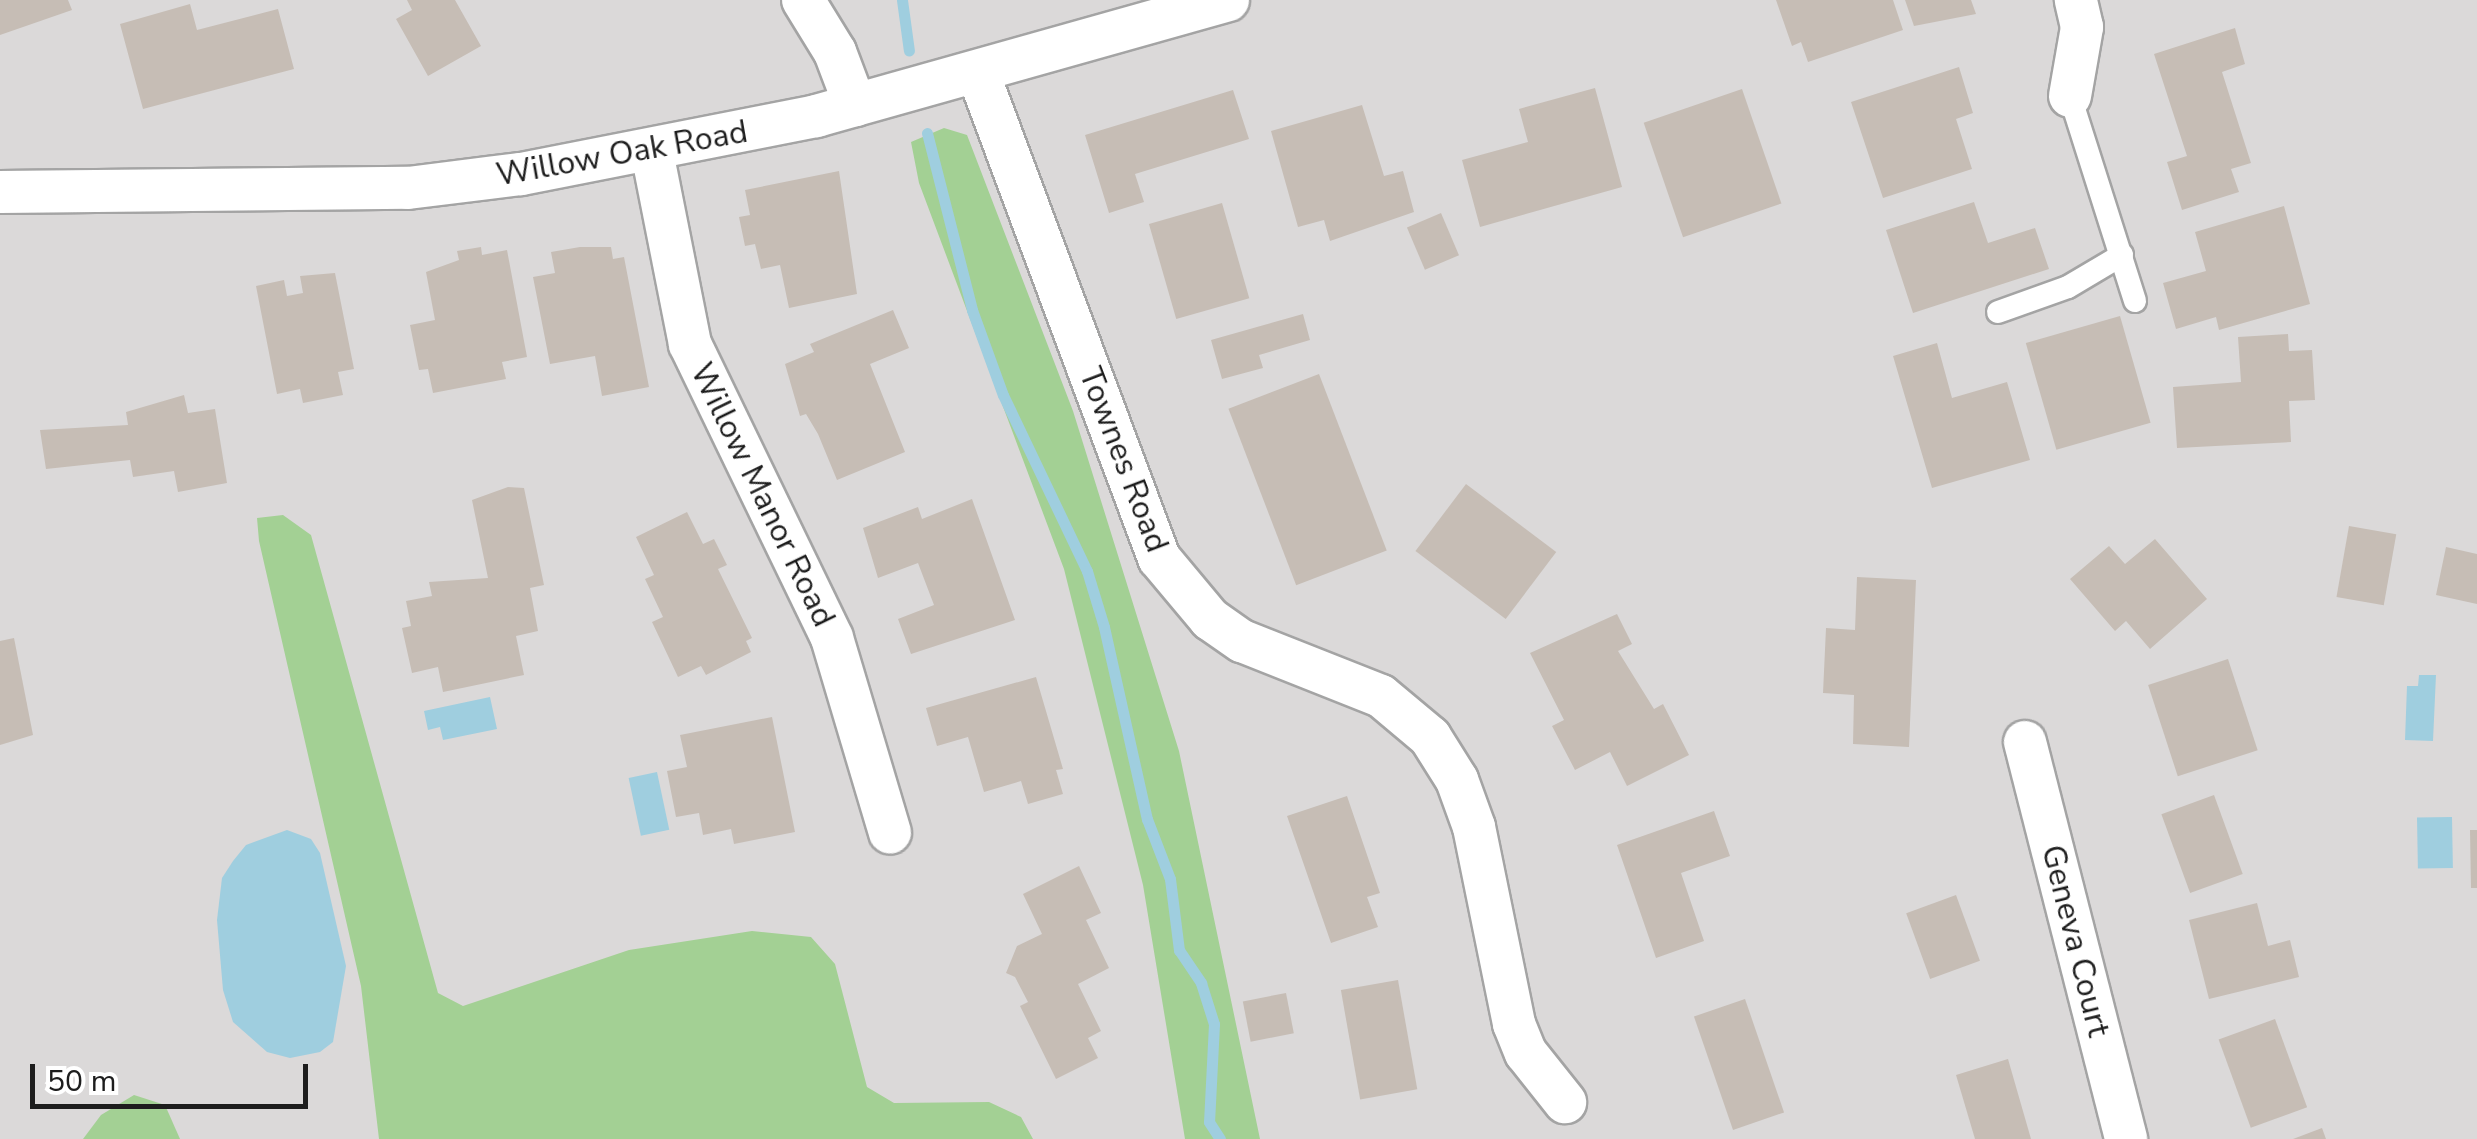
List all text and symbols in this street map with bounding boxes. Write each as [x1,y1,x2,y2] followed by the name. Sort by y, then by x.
[493,113,751,195] street label: Willow Oak Road
[681,357,843,633] street label: Willow Manor Road
[1070,362,1176,558] street label: Townes Road
[2033,841,2117,1041] street label: Geneva Court
[35,1044,312,1106] scale bar
[47,1061,116,1102] text: 50 m

